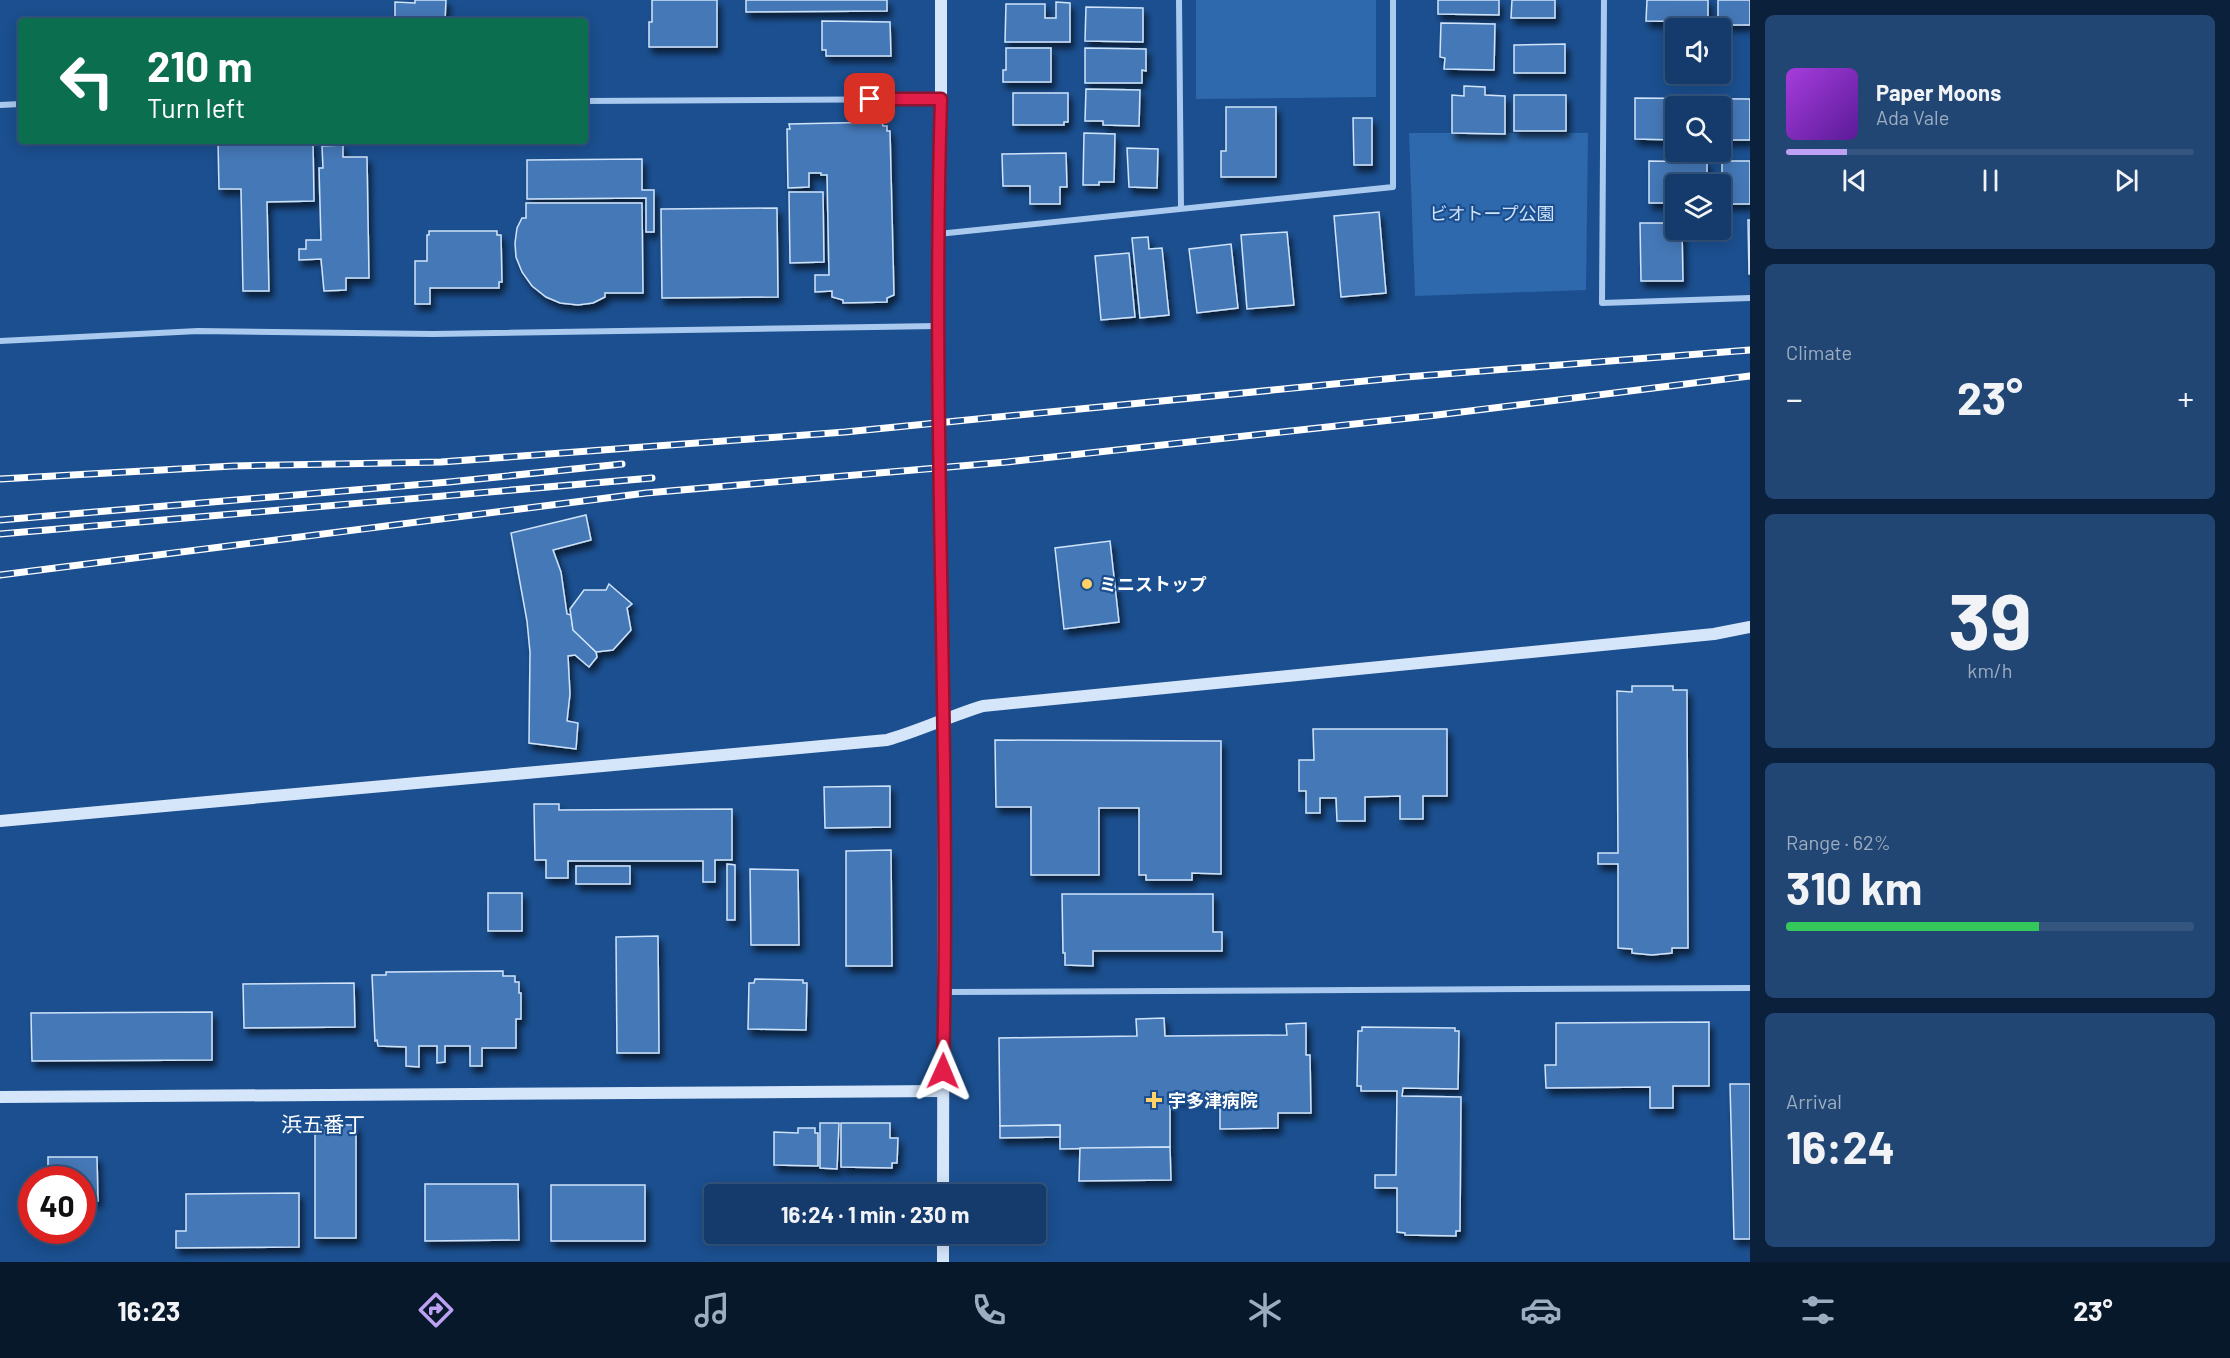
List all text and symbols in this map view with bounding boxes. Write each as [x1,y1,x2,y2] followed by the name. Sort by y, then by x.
[1665,18,1731,240] map controls
[1665,18,1731,84] button: sound
[147,40,253,90] text: 210 m
[48,42,126,120] icon: left
[844,73,895,124] pin
[1876,79,2001,105] text: Paper Moons
[853,82,886,115] icon: arrive
[147,91,245,123] text: Turn left
[1665,96,1731,162] button: search
[1876,105,1949,129] text: Ada Vale
[1838,164,1871,197] icon: previous
[1974,164,2007,197] icon: pause
[2110,164,2143,197] icon: next
[1665,174,1731,240] button: layers
[1430,202,1554,224] park label: ビオトープ公園
[1786,340,1852,364] text: Climate
[1957,370,2023,424] text: 23°
[1786,378,1803,418] text: −
[2177,378,2194,418] text: +
[1948,572,2032,666] text: 39
[1099,573,1207,595] place label: ミニストップ
[1080,577,1094,591] marker: ミニストップ
[1967,658,2013,682] text: km/h
[1786,830,1891,854] text: Range · 62%
[1786,860,1922,914] text: 310 km
[911,1039,975,1103] position arrow
[1168,1089,1258,1111] place label: 宇多津病院
[1786,1089,1842,1113] text: Arrival
[1145,1091,1163,1109] marker: 宇多津病院
[281,1111,365,1136] district label: 浜五番丁
[1786,1119,1895,1173] text: 16:24
[18,1166,96,1244] speed limit sign: 40
[781,1201,969,1227] text: 16:24 · 1 min · 230 m
[415,1289,457,1331] icon: directions
[691,1289,733,1331] icon: music
[968,1289,1010,1331] icon: phone
[1244,1289,1286,1331] icon: climate
[1520,1289,1562,1331] icon: car
[1797,1289,1839,1331] icon: filters
[117,1294,180,1326] text: 16:23
[2073,1294,2113,1326] text: 23°

